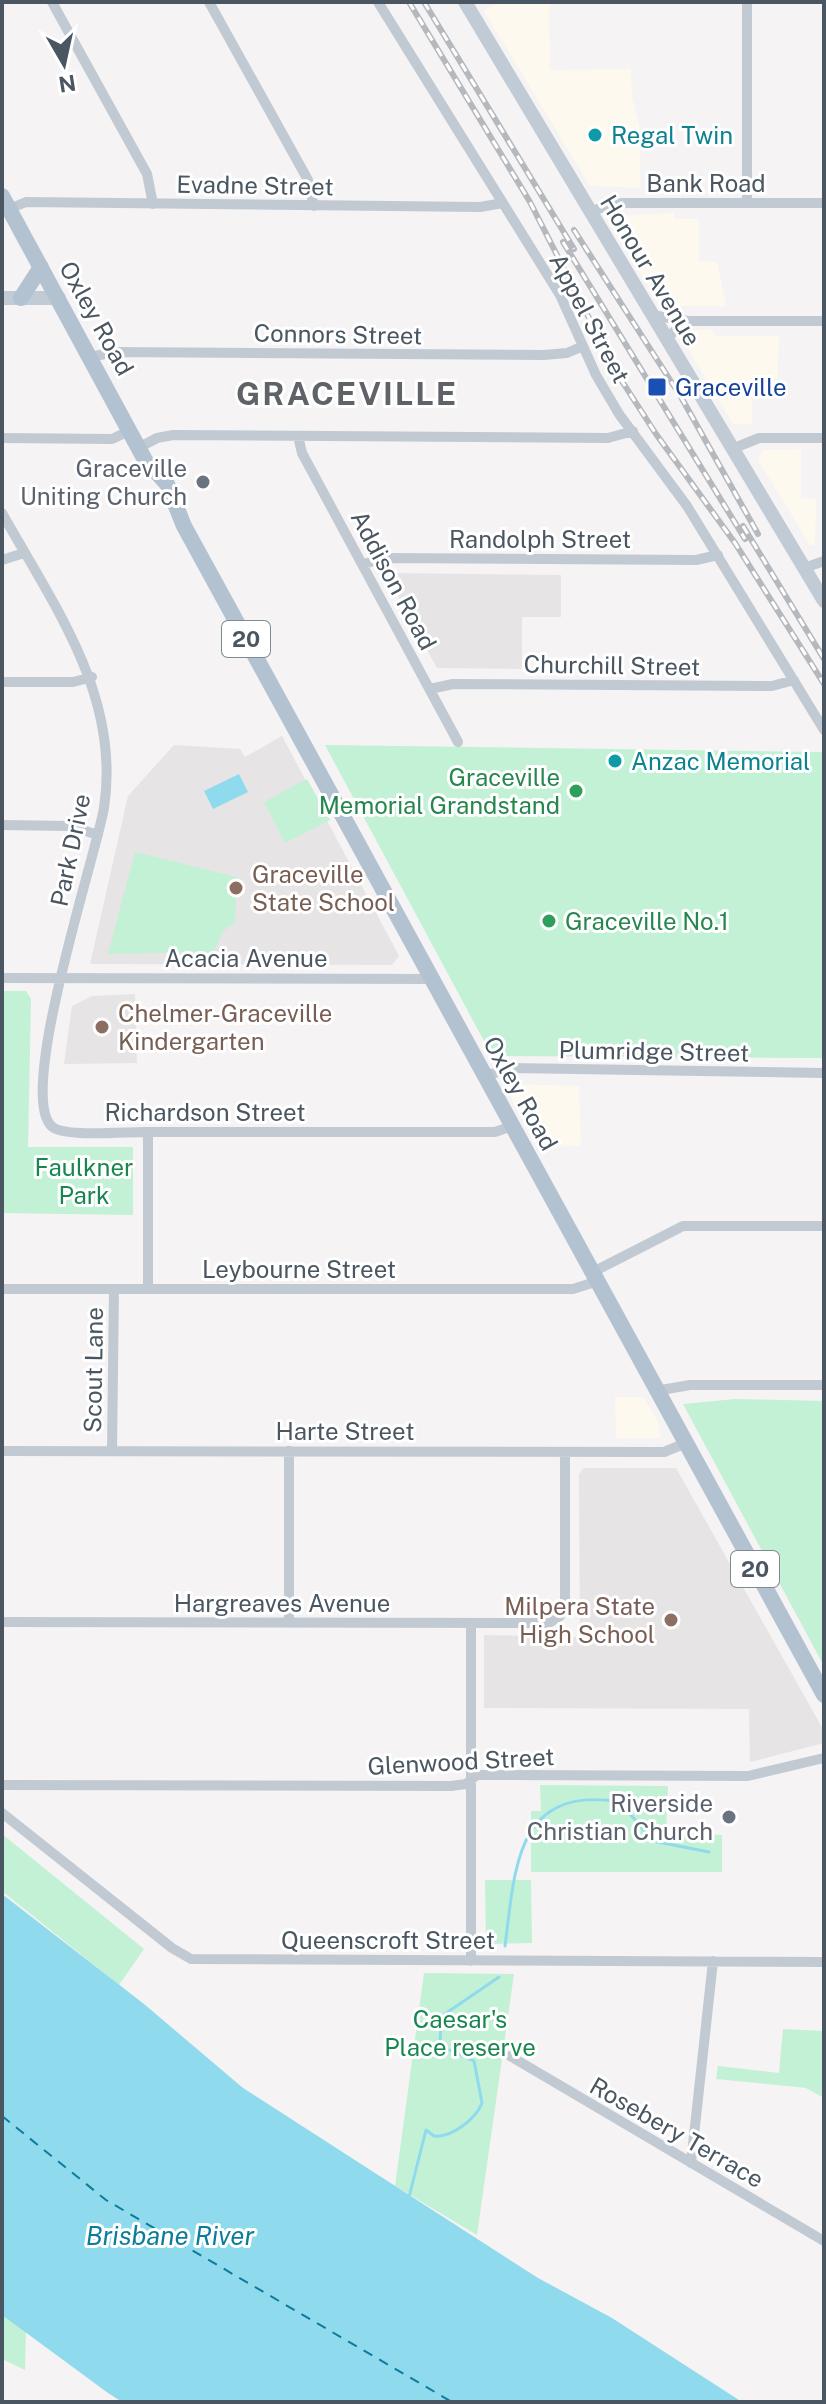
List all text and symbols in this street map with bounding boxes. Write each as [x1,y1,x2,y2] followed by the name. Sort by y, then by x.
[24,24,104,104] north arrow
[57,70,78,98] text: N
[611,121,733,149] place label: Regal Twin
[586,126,604,144] marker: Regal Twin
[646,169,766,197] street label: Bank Road
[176,170,334,200] street label: Evadne Street
[595,190,707,350] street label: Honour Avenue
[544,249,636,387] street label: Appel Street
[54,256,140,380] street label: Oxley Road
[253,319,423,349] street label: Connors Street
[675,373,787,401] place label: Graceville
[236,375,458,412] district label: GRACEVILLE
[646,376,668,398] marker: Graceville
[20,454,187,510] place label: Graceville Uniting Church
[194,473,212,491] marker: Graceville Uniting Church
[346,506,442,654] street label: Addison Road
[449,525,631,553] street label: Randolph Street
[222,621,270,657] road number: 20
[523,649,701,681] street label: Churchill Street
[631,747,810,775] place label: Anzac Memorial
[606,752,624,770] marker: Anzac Memorial
[319,763,560,819] place label: Graceville Memorial Grandstand
[567,782,585,800] marker: Graceville Memorial Grandstand
[44,791,96,909] street label: Park Drive
[252,860,395,916] place label: Graceville State School
[227,879,245,897] marker: Graceville State School
[565,907,729,935] place label: Graceville No.1
[540,912,558,930] marker: Graceville No.1
[164,944,328,972] street label: Acacia Avenue
[118,999,332,1055] place label: Chelmer-Graceville Kindergarten
[93,1018,111,1036] marker: Chelmer-Graceville Kindergarten
[478,1031,564,1155] street label: Oxley Road
[559,1035,749,1067] street label: Plumridge Street
[105,1098,305,1126] street label: Richardson Street
[35,1153,133,1209] park label: Faulkner Park
[202,1255,396,1283] street label: Leybourne Street
[78,1307,108,1433] street label: Scout Lane
[276,1417,415,1445] street label: Harte Street
[731,1551,779,1587] road number: 20
[174,1589,390,1617] street label: Hargreaves Avenue
[504,1592,655,1648] place label: Milpera State High School
[662,1611,680,1629] marker: Milpera State High School
[367,1742,555,1780] street label: Glenwood Street
[527,1789,713,1845] place label: Riverside Christian Church
[720,1808,738,1826] marker: Riverside Christian Church
[281,1926,495,1954] street label: Queenscroft Street
[384,2005,536,2061] park label: Caesar's Place reserve
[585,2071,769,2193] street label: Rosebery Terrace
[86,2220,254,2251] water label: Brisbane River

